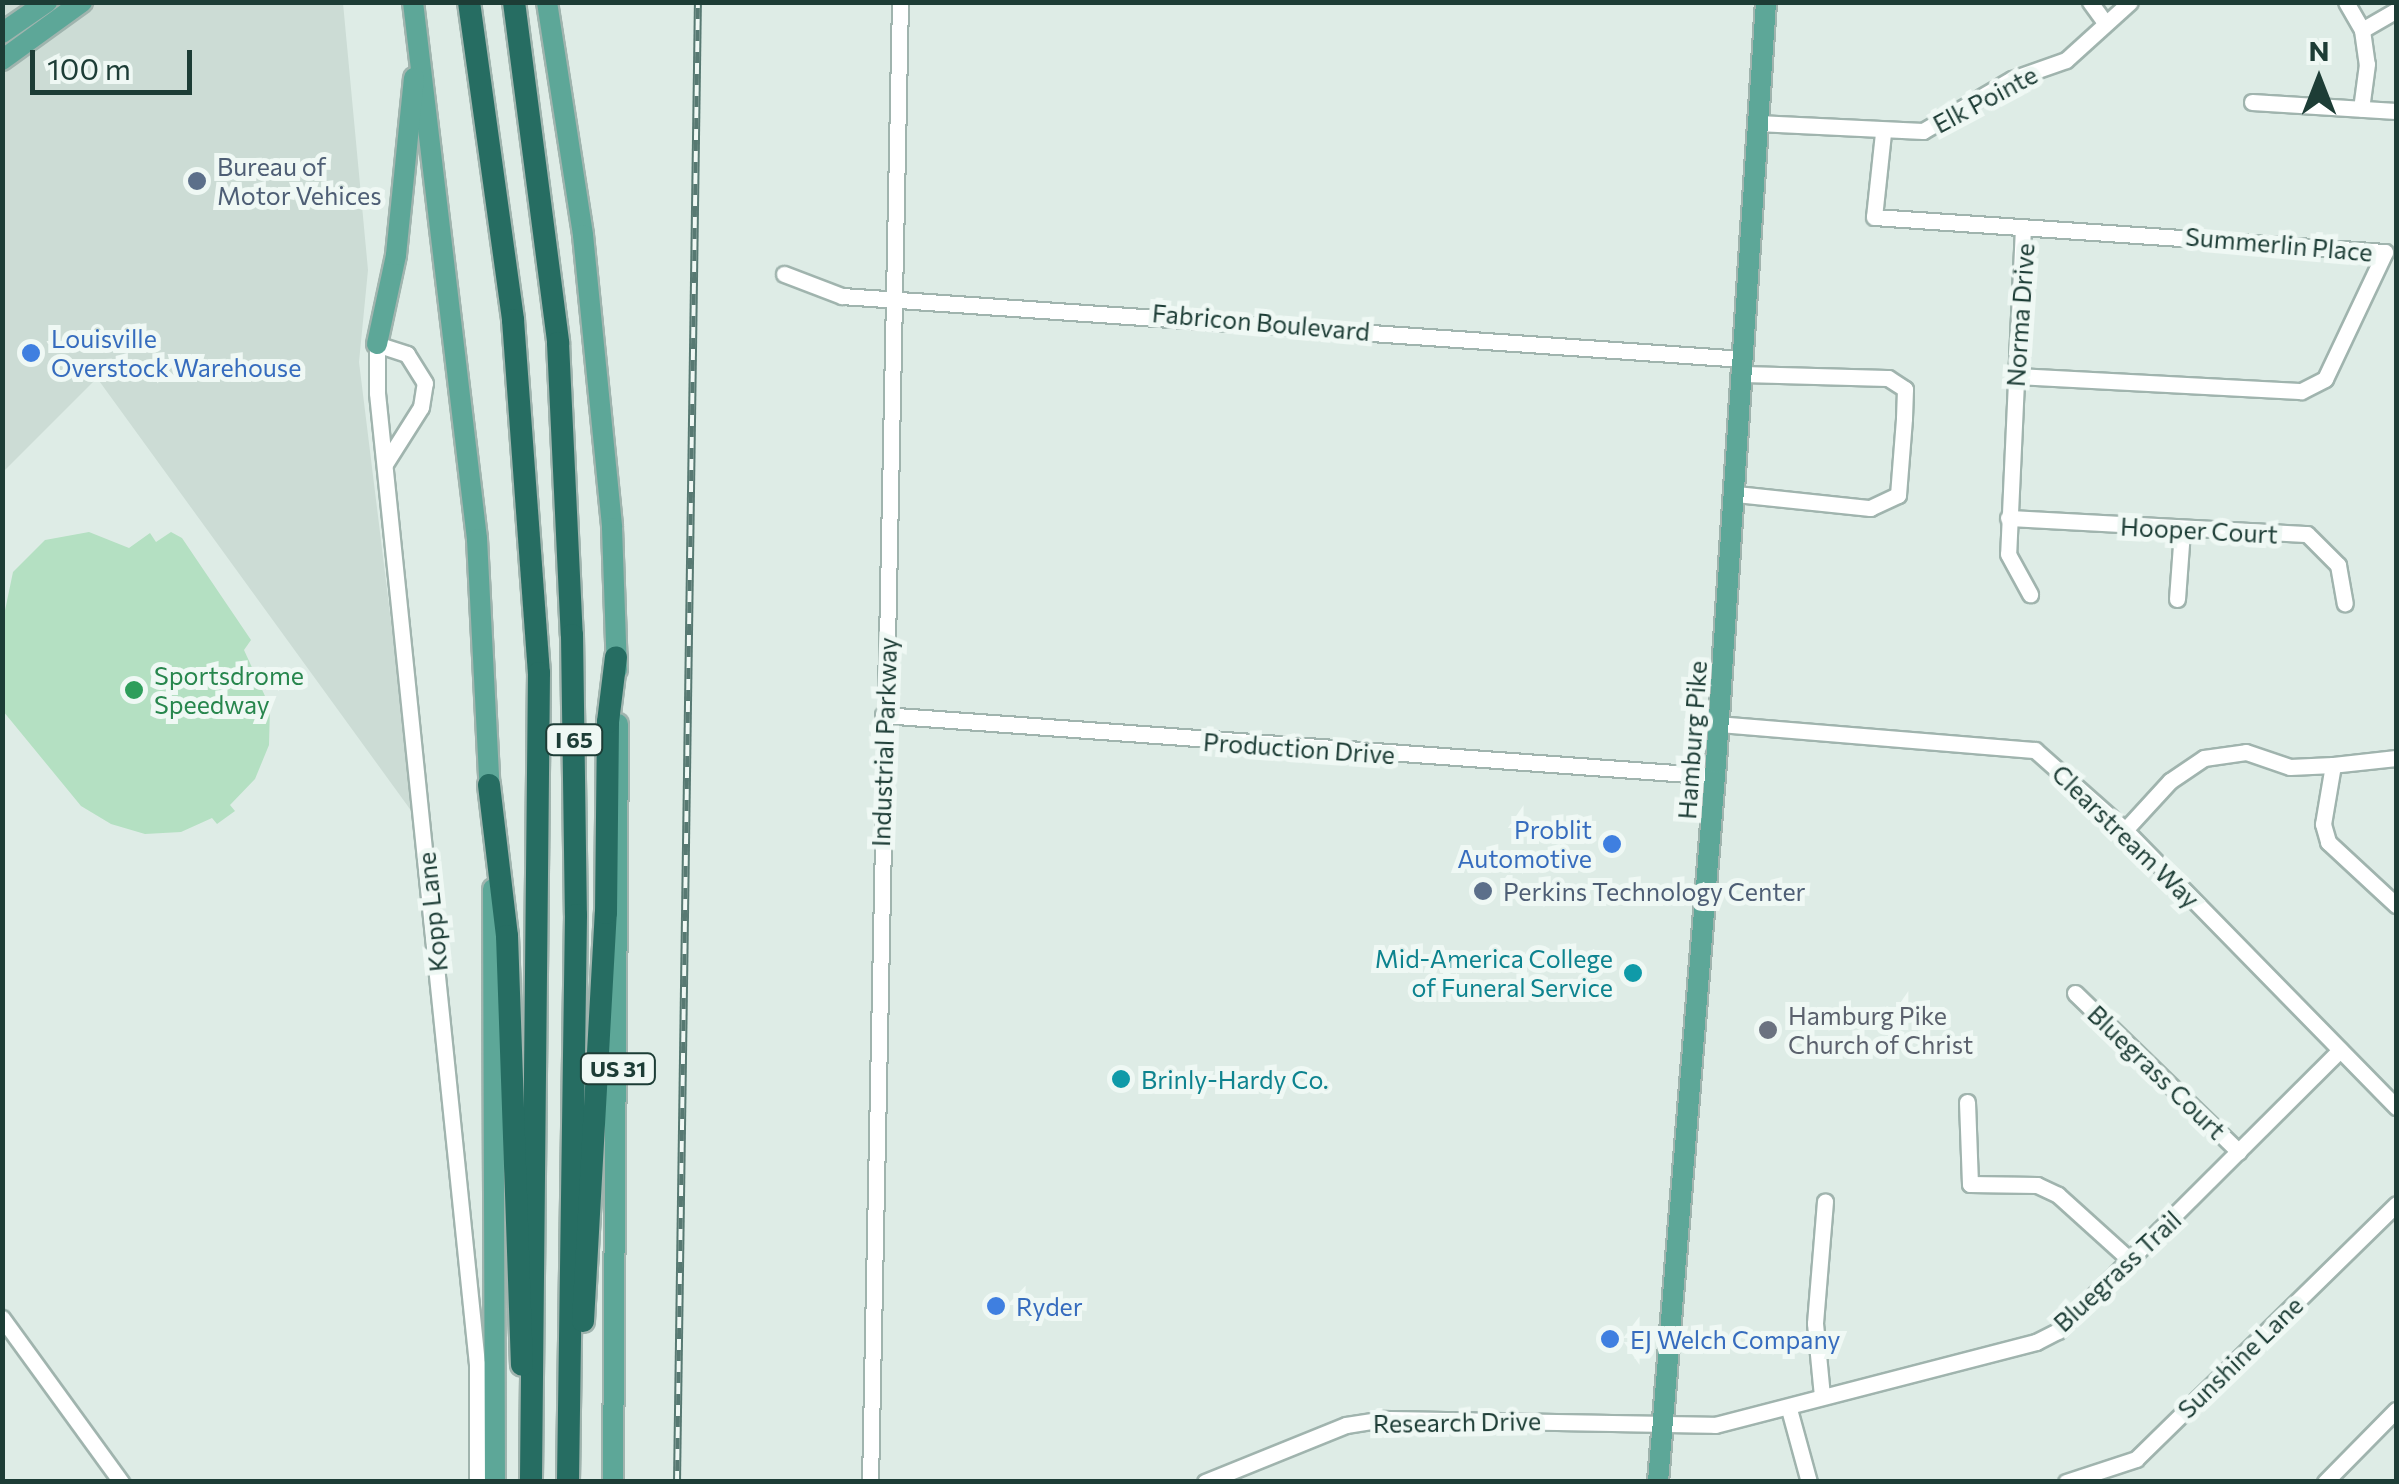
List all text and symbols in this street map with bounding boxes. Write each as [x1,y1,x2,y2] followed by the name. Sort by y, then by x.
[35,30,198,92] scale bar
[2269,30,2369,130] north arrow
[2309,33,2330,67] text: N
[47,49,131,86] text: 100 m
[1928,59,2042,139] street label: Elk Pointe
[217,152,382,211] place label: Bureau of Motor Vehices
[186,170,208,192] marker: Bureau of Motor Vehices
[2184,221,2374,267] street label: Summerlin Place
[2000,242,2040,388] street label: Norma Drive
[1151,298,1371,346] street label: Fabricon Boulevard
[51,324,301,383] place label: Louisville Overstock Warehouse
[20,342,42,364] marker: Louisville Overstock Warehouse
[2120,511,2278,549] street label: Hooper Court
[865,637,903,847] street label: Industrial Parkway
[1671,660,1713,820] street label: Hamburg Pike
[154,661,304,720] place label: Sportsdrome Speedway
[123,679,145,701] marker: Sportsdrome Speedway
[544,723,604,757] road number: I 65
[1202,726,1396,770] street label: Production Drive
[2046,758,2206,914] street label: Clearstream Way
[1457,815,1592,874] place label: Problit Automotive
[1601,833,1623,855] marker: Problit Automotive
[411,851,453,973] street label: Kopp Lane
[1503,876,1806,906] place label: Perkins Technology Center
[1472,880,1494,902] marker: Perkins Technology Center
[1375,944,1613,1003] place label: Mid-America College of Funeral Service
[1622,962,1644,984] marker: Mid-America College of Funeral Service
[2082,999,2232,1145] street label: Bluegrass Court
[1788,1001,1973,1060] place label: Hamburg Pike Church of Christ
[1757,1019,1779,1041] marker: Hamburg Pike Church of Christ
[578,1052,658,1086] road number: US 31
[1141,1064,1329,1094] place label: Brinly-Hardy Co.
[1110,1068,1132,1090] marker: Brinly-Hardy Co.
[2047,1204,2187,1338] street label: Bluegrass Trail
[2171,1290,2309,1424] street label: Sunshine Lane
[1016,1291,1083,1321] place label: Ryder
[985,1295,1007,1317] marker: Ryder
[1630,1324,1840,1354] place label: EJ Welch Company
[1599,1328,1621,1350] marker: EJ Welch Company
[1373,1406,1541,1438] street label: Research Drive

